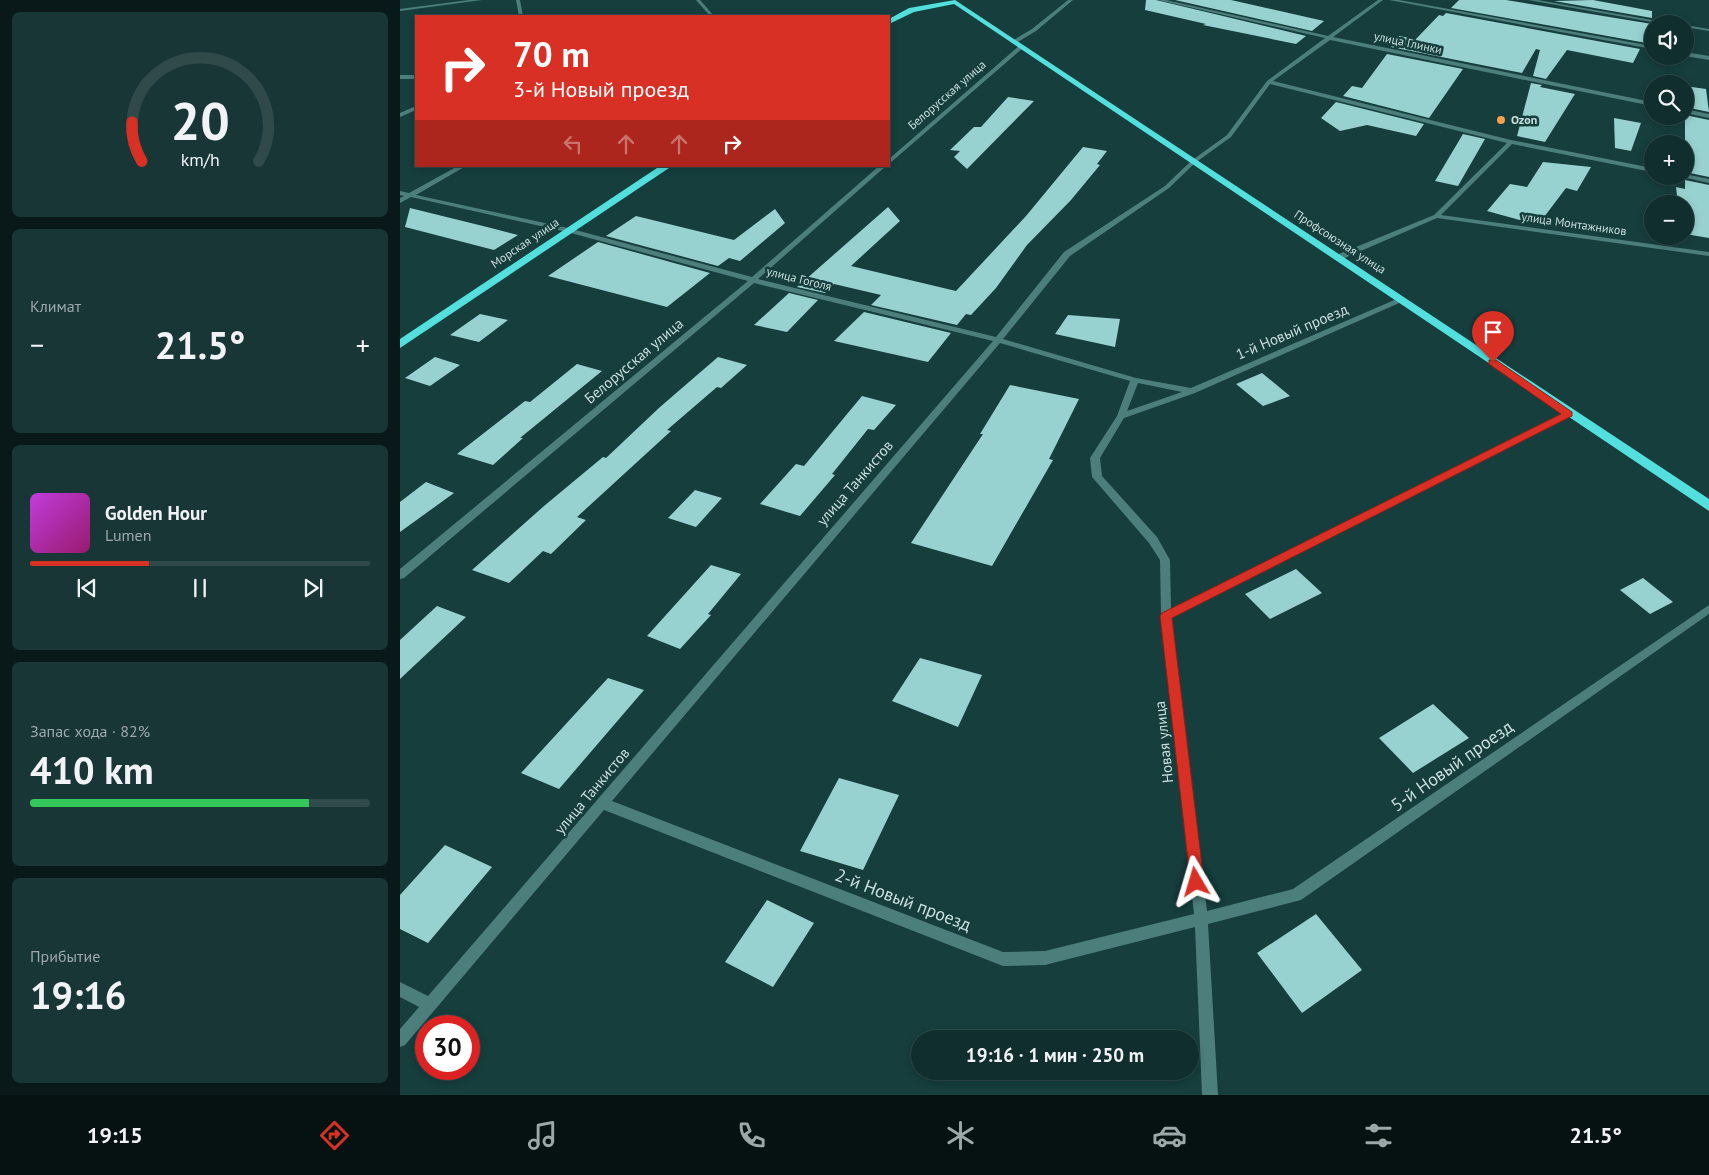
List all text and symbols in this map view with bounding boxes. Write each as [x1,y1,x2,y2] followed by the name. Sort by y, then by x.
[1644,15,1694,245] map controls
[1644,15,1694,65] button: sound
[1373,28,1443,57] street label: улица Глинки
[513,31,590,77] text: 70 m
[430,35,495,100] icon: right
[905,57,989,133] street label: Белорусская улица
[513,75,689,103] text: 3-й Новый проезд
[1644,75,1694,125] button: search
[171,87,229,154] text: 20
[1511,112,1537,127] place label: Ozon
[1495,114,1507,126] marker: Ozon
[559,130,587,158] icon: left
[612,130,640,158] icon: ahead
[665,130,693,158] icon: ahead
[718,130,746,158] icon: right
[1644,135,1694,185] button: +
[180,148,220,171] text: km/h
[1644,195,1694,245] button: −
[1292,206,1389,277] street label: Профсоюзная улица
[1521,209,1628,238] street label: улица Монтажников
[488,214,562,271] street label: Морская улица
[765,263,833,294] street label: улица Гоголя
[30,296,81,316] text: Климат
[1233,299,1351,364] street label: 1-й Новый проезд
[1472,311,1514,362] pin
[580,314,687,407] street label: Белорусская улица
[1479,318,1507,346] icon: arrive
[155,320,245,369] text: 21.5°
[30,326,44,363] text: −
[356,326,370,363] text: +
[812,436,897,529] street label: улица Танкистов
[105,501,207,525] text: Golden Hour
[105,525,151,545] text: Lumen
[73,574,101,602] icon: previous
[186,574,214,602] icon: pause
[299,574,327,602] icon: next
[1150,700,1177,784] street label: Новая улица
[1386,715,1518,816] street label: 5-й Новый проезд
[30,721,150,741] text: Запас хода · 82%
[550,744,633,838] street label: улица Танкистов
[30,745,154,794] text: 410 km
[1169,855,1221,907] position arrow
[832,863,975,936] street label: 2-й Новый проезд
[30,946,100,966] text: Прибытие
[30,970,126,1019] text: 19:16
[415,1015,480,1080] speed limit sign: 30
[966,1043,1144,1067] text: 19:16 · 1 мин · 250 m
[317,1118,352,1153] icon: directions
[525,1118,560,1153] icon: music
[734,1118,769,1153] icon: phone
[943,1118,978,1153] icon: climate
[1152,1118,1187,1153] icon: car
[1361,1118,1396,1153] icon: filters
[87,1121,143,1149] text: 19:15
[1570,1121,1622,1149] text: 21.5°

